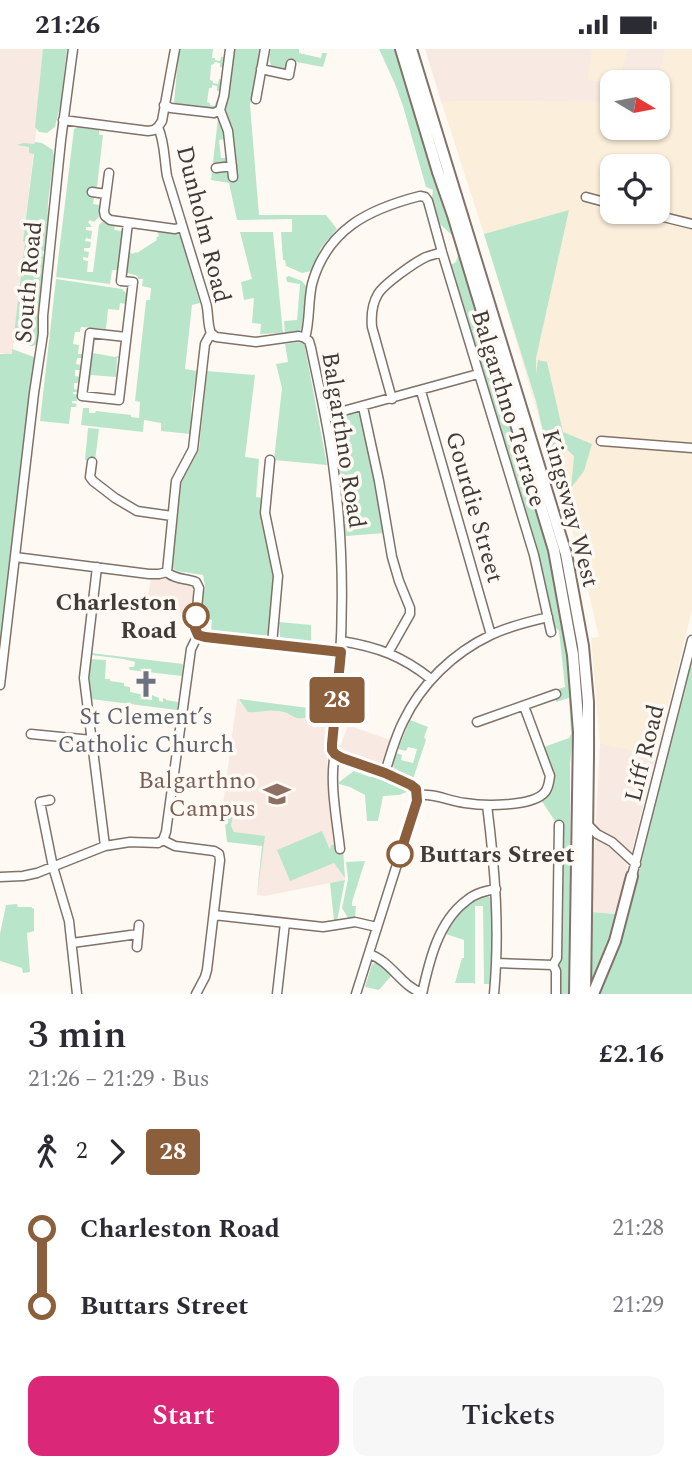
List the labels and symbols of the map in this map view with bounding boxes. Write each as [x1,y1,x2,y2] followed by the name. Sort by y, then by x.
[600,70,670,140] north arrow
[166,142,240,307] street label: Dunholm Road
[6,220,52,345] street label: South Road
[461,305,555,511] street label: Balgarthno Terrace
[311,349,375,531] street label: Balgarthno Road
[532,425,608,591] street label: Kingsway West
[435,427,513,587] street label: Gourdie Street
[55,585,177,649] place label: Charleston Road
[183,603,209,629] marker: Charleston Road
[131,669,161,699] church icon: St Clement’s Catholic Church
[306,677,368,723] line badge: 28
[58,699,234,763] place label: St Clement’s Catholic Church
[616,701,674,806] street label: Liff Road
[138,763,256,827] place label: Balgarthno Campus
[262,779,292,809] school or university icon: Balgarthno Campus
[419,837,574,873] place label: Buttars Street
[387,841,413,867] marker: Buttars Street

